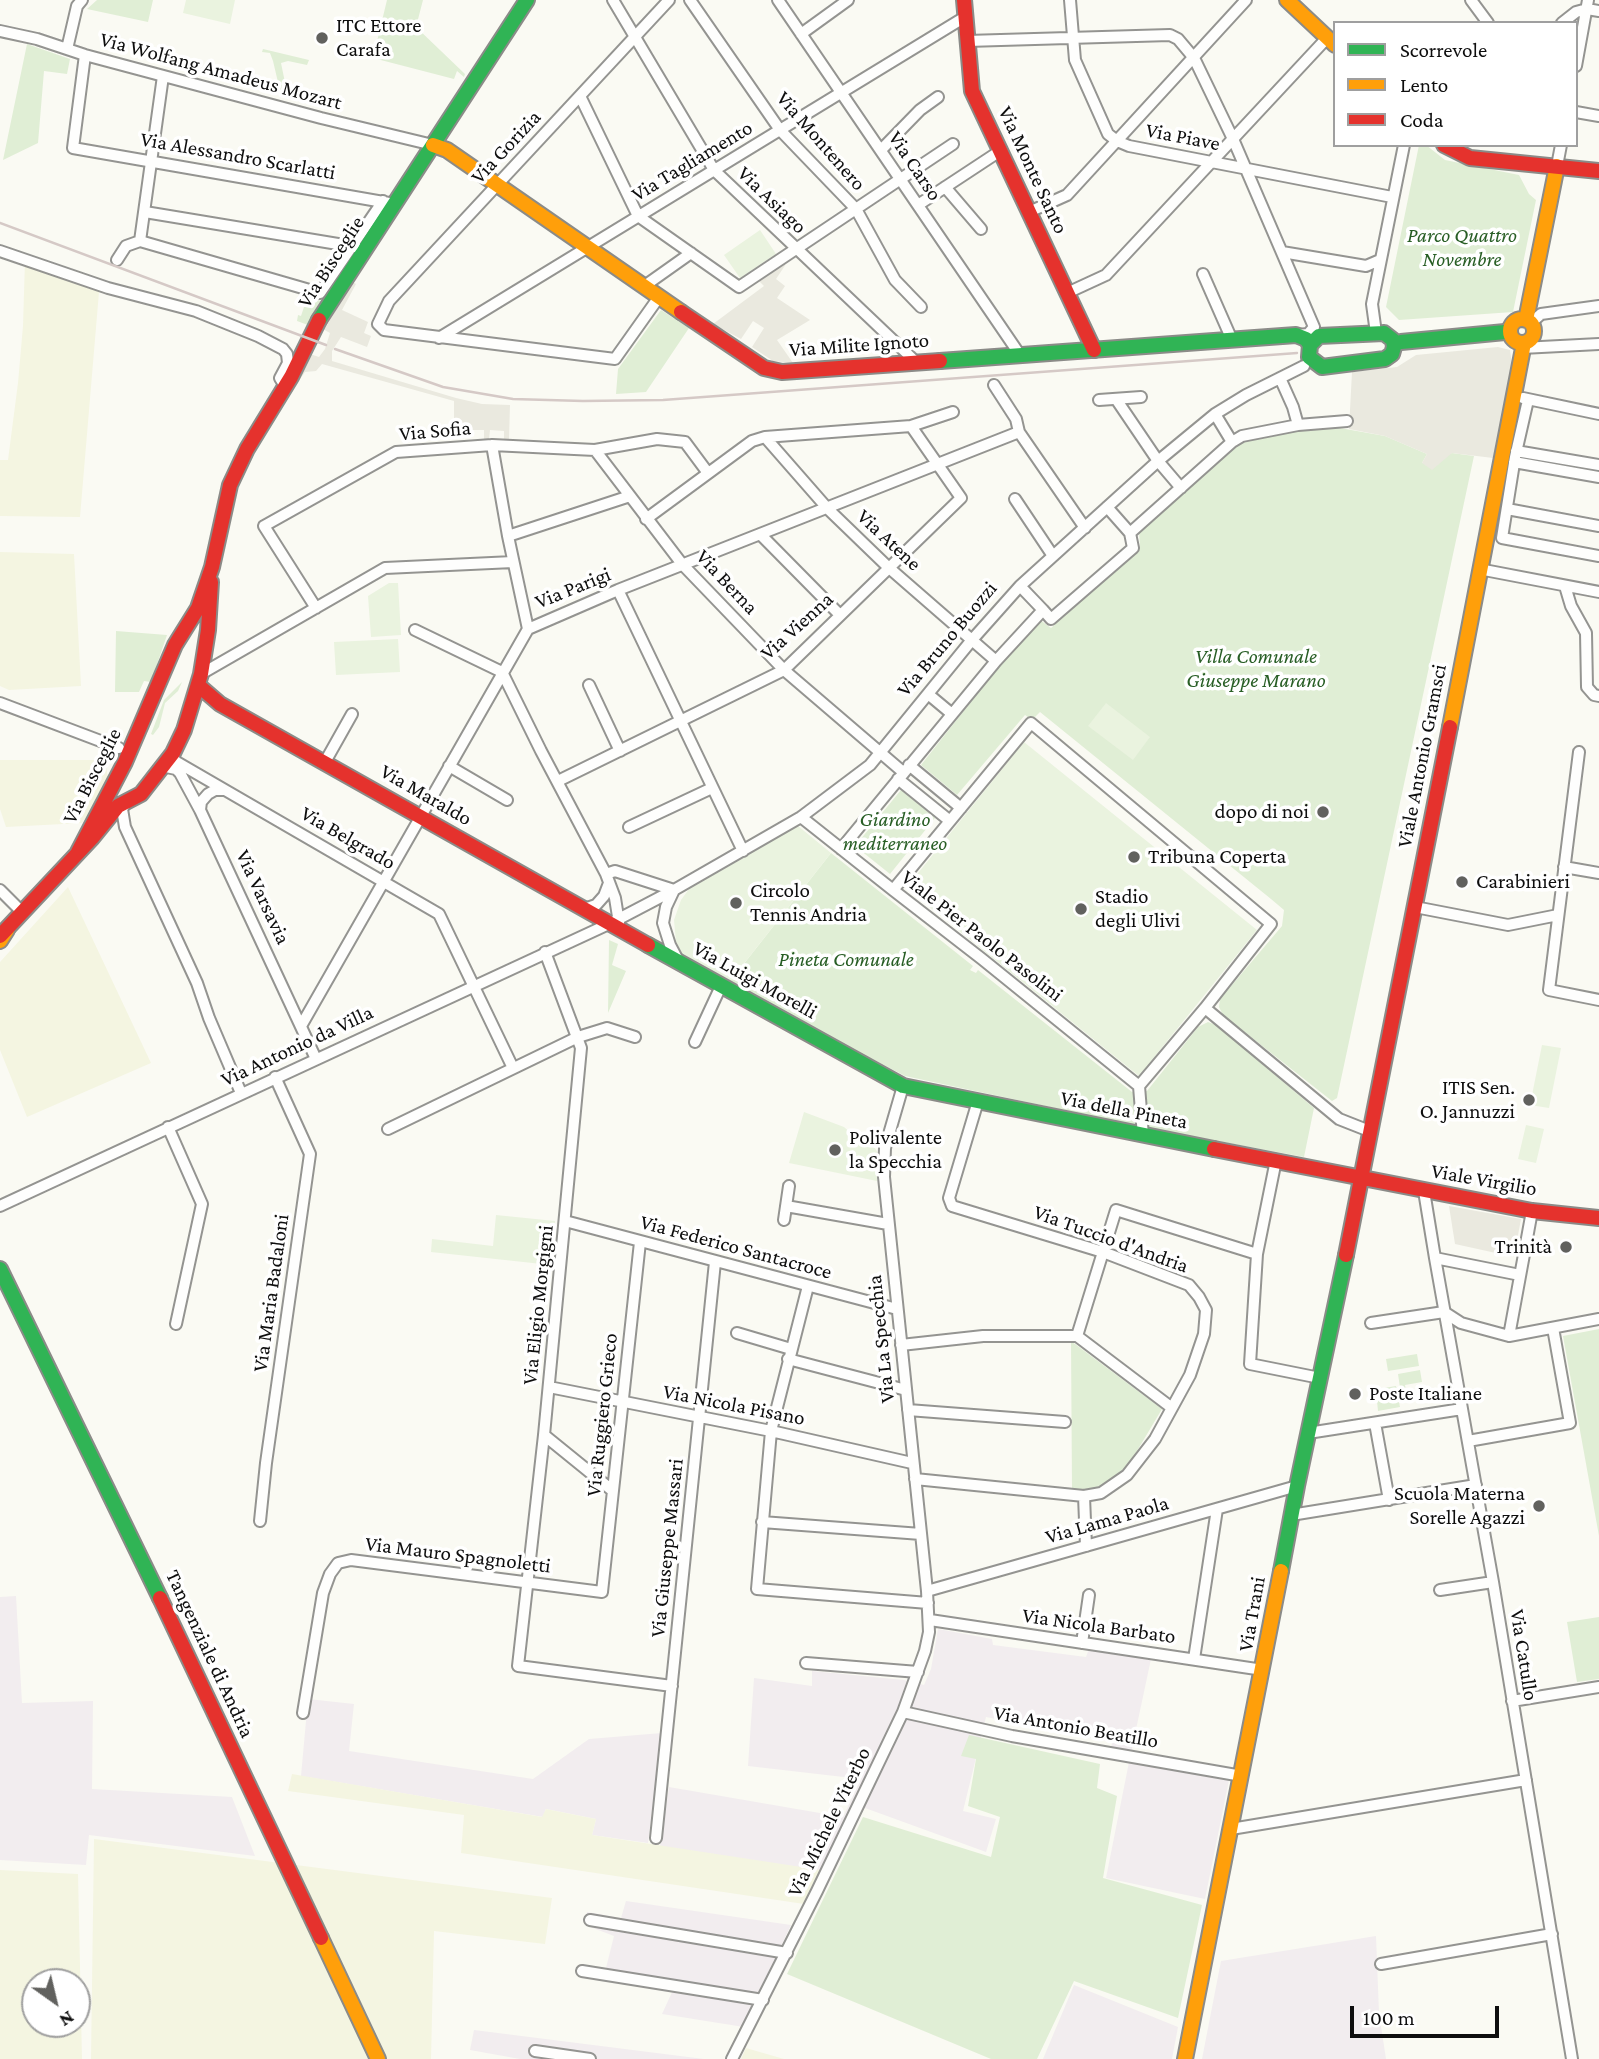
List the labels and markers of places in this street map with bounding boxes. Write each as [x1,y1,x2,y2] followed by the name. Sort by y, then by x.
[336,13,422,63] place label: ITC Ettore Carafa
[314,30,330,46] marker: ITC Ettore Carafa
[1214,799,1309,825] place label: dopo di noi
[1315,804,1331,820] marker: dopo di noi
[1148,844,1286,870] place label: Tribuna Coperta
[1126,849,1142,865] marker: Tribuna Coperta
[1476,869,1570,895] place label: Carabinieri
[1454,874,1470,890] marker: Carabinieri
[750,878,867,928] place label: Circolo Tennis Andria
[1095,884,1180,934] place label: Stadio degli Ulivi
[728,895,744,911] marker: Circolo Tennis Andria
[1073,901,1089,917] marker: Stadio degli Ulivi
[1420,1075,1515,1125] place label: ITIS Sen. O. Jannuzzi
[1521,1092,1537,1108] marker: ITIS Sen. O. Jannuzzi
[849,1125,942,1175] place label: Polivalente la Specchia
[827,1142,843,1158] marker: Polivalente la Specchia
[1494,1234,1552,1260] place label: Trinità
[1558,1239,1574,1255] marker: Trinità
[1369,1381,1482,1407] place label: Poste Italiane
[1347,1386,1363,1402] marker: Poste Italiane
[1394,1481,1525,1531] place label: Scuola Materna Sorelle Agazzi
[1531,1498,1547,1514] marker: Scuola Materna Sorelle Agazzi

